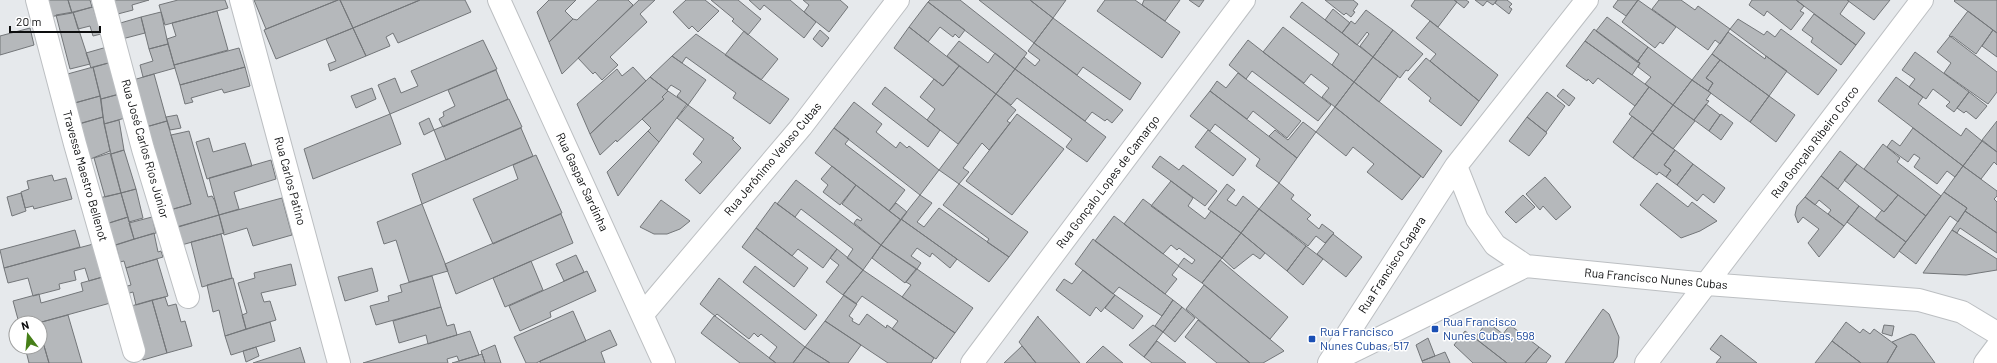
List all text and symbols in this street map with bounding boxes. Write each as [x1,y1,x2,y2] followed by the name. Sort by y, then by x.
[10,8,100,34] scale bar
[16,14,42,28] text: 20 m
[119,77,173,221] street label: Rua José Carlos Rios Júnior
[1767,82,1861,200] street label: Rua Gonçalo Ribeiro Corco
[721,99,824,218] street label: Rua Jerônimo Veloso Cubas
[61,109,111,243] street label: Travessa Maestro Bellenot
[1053,112,1162,251] street label: Rua Gonçalo Lopes de Camargo
[554,130,612,233] street label: Rua Gaspar Sardinha
[272,135,310,227] street label: Rua Carlos Patino
[1355,213,1428,315] street label: Rua Francisco Capara
[1584,265,1728,291] street label: Rua Francisco Nunes Cubas
[1443,314,1535,342] place label: Rua Francisco Nunes Cubas, 598
[8,315,48,355] north arrow
[20,318,30,332] text: N
[1320,324,1409,352] place label: Rua Francisco Nunes Cubas, 517
[1430,324,1440,334] marker: Rua Francisco Nunes Cubas, 598
[1307,334,1317,344] marker: Rua Francisco Nunes Cubas, 517

